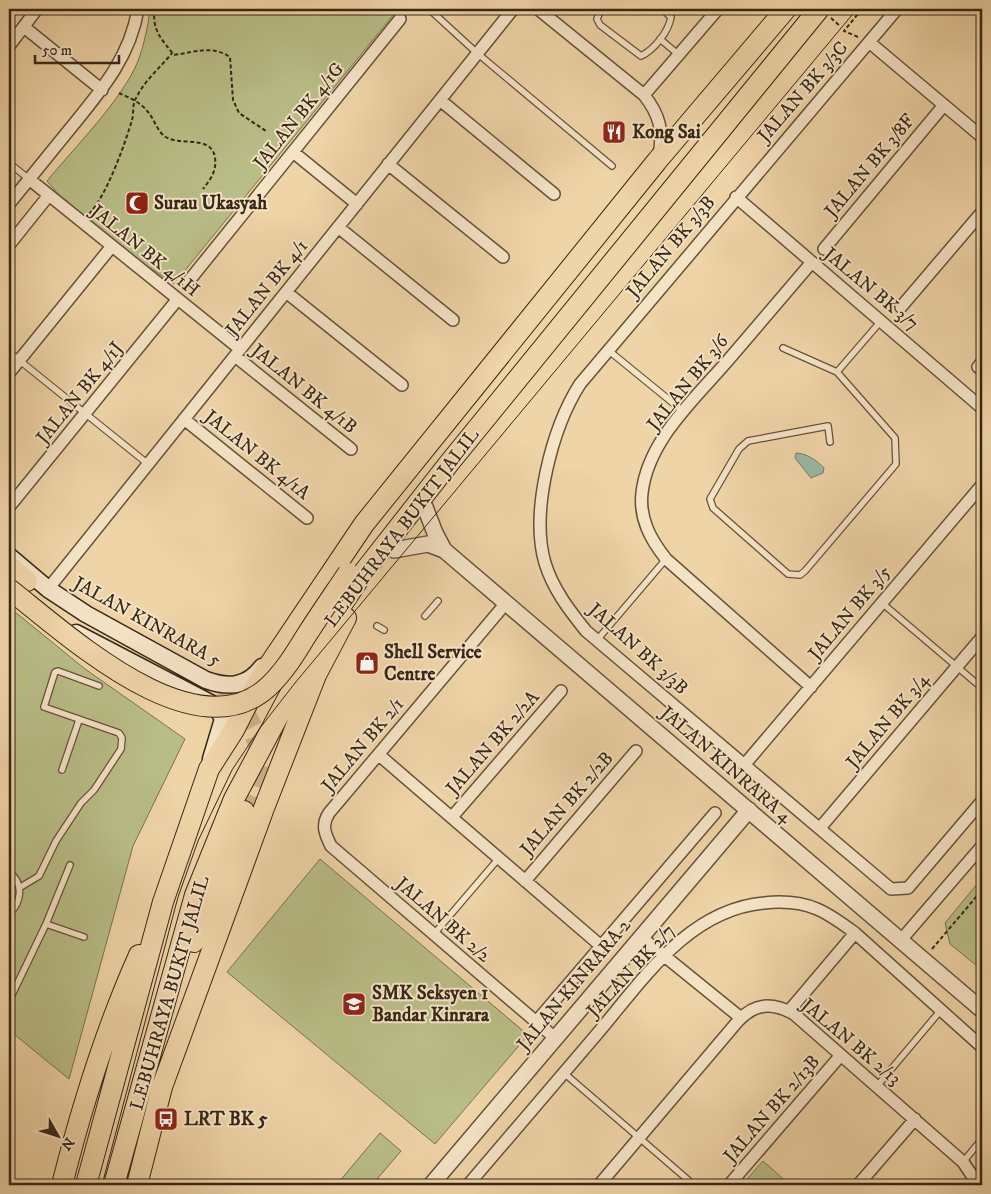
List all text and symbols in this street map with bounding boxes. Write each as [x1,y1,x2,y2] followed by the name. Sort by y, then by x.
[35,32,119,64] scale bar
[752,37,853,149] street label: JALAN BK 3/3C
[42,41,72,60] text: 50 m
[248,58,349,176] street label: JALAN BK 4/1G
[819,109,920,224] street label: JALAN BK 3/8F
[601,119,627,145] restaurant icon: Kong Sai
[632,121,701,144] place label: Kong Sai
[124,190,150,216] mosque icon: Surau Ukasyah
[620,191,720,304] street label: JALAN BK 3/3B
[154,192,268,215] place label: Surau Ukasyah
[84,199,204,302] street label: JALAN BK 4/1H
[220,235,313,342] street label: JALAN BK 4/1
[817,241,923,335] street label: JALAN BK 3/7
[641,330,734,437] street label: JALAN BK 3/6
[30,337,129,450] street label: JALAN BK 4/1J
[245,338,362,439] street label: JALAN BK 4/1B
[198,404,315,505] street label: JALAN BK 4/1A
[320,424,484,632] street label: LEBUHRAYA BUKIT JALIL
[803,561,897,666] street label: JALAN BK 3/5
[68,571,225,672] street label: JALAN KINRARA 5
[582,597,692,700] street label: JALAN BK 3/3B
[384,641,482,686] place label: Shell Service Centre
[354,650,380,676] shop icon: Shell Service Centre
[840,668,935,775] street label: JALAN BK 3/4
[440,686,545,801] street label: JALAN BK 2/2A
[316,693,409,798] street label: JALAN BK 2/1
[654,700,797,829] street label: JALAN KINRARA 4
[514,747,618,862] street label: JALAN BK 2/2B
[389,871,496,968] street label: JALAN BK 2/2
[126,873,215,1113] street label: LEBUHRAYA BUKIT JALIL
[511,914,636,1057] street label: JALAN KINRARA 2
[581,920,680,1024] street label: JALAN BK 2/7
[372,982,490,1027] place label: SMK Seksyen 1 Bandar Kinrara
[341,991,367,1017] school or university icon: SMK Seksyen 1 Bandar Kinrara
[795,992,906,1090] street label: JALAN BK 2/13
[718,1050,825,1169] street label: JALAN BK 2/13B
[153,1106,179,1132] bus stop icon: LRT BK 5
[184,1108,268,1131] place label: LRT BK 5
[32,1112,82,1162] north arrow
[56,1133,78,1154] text: N

